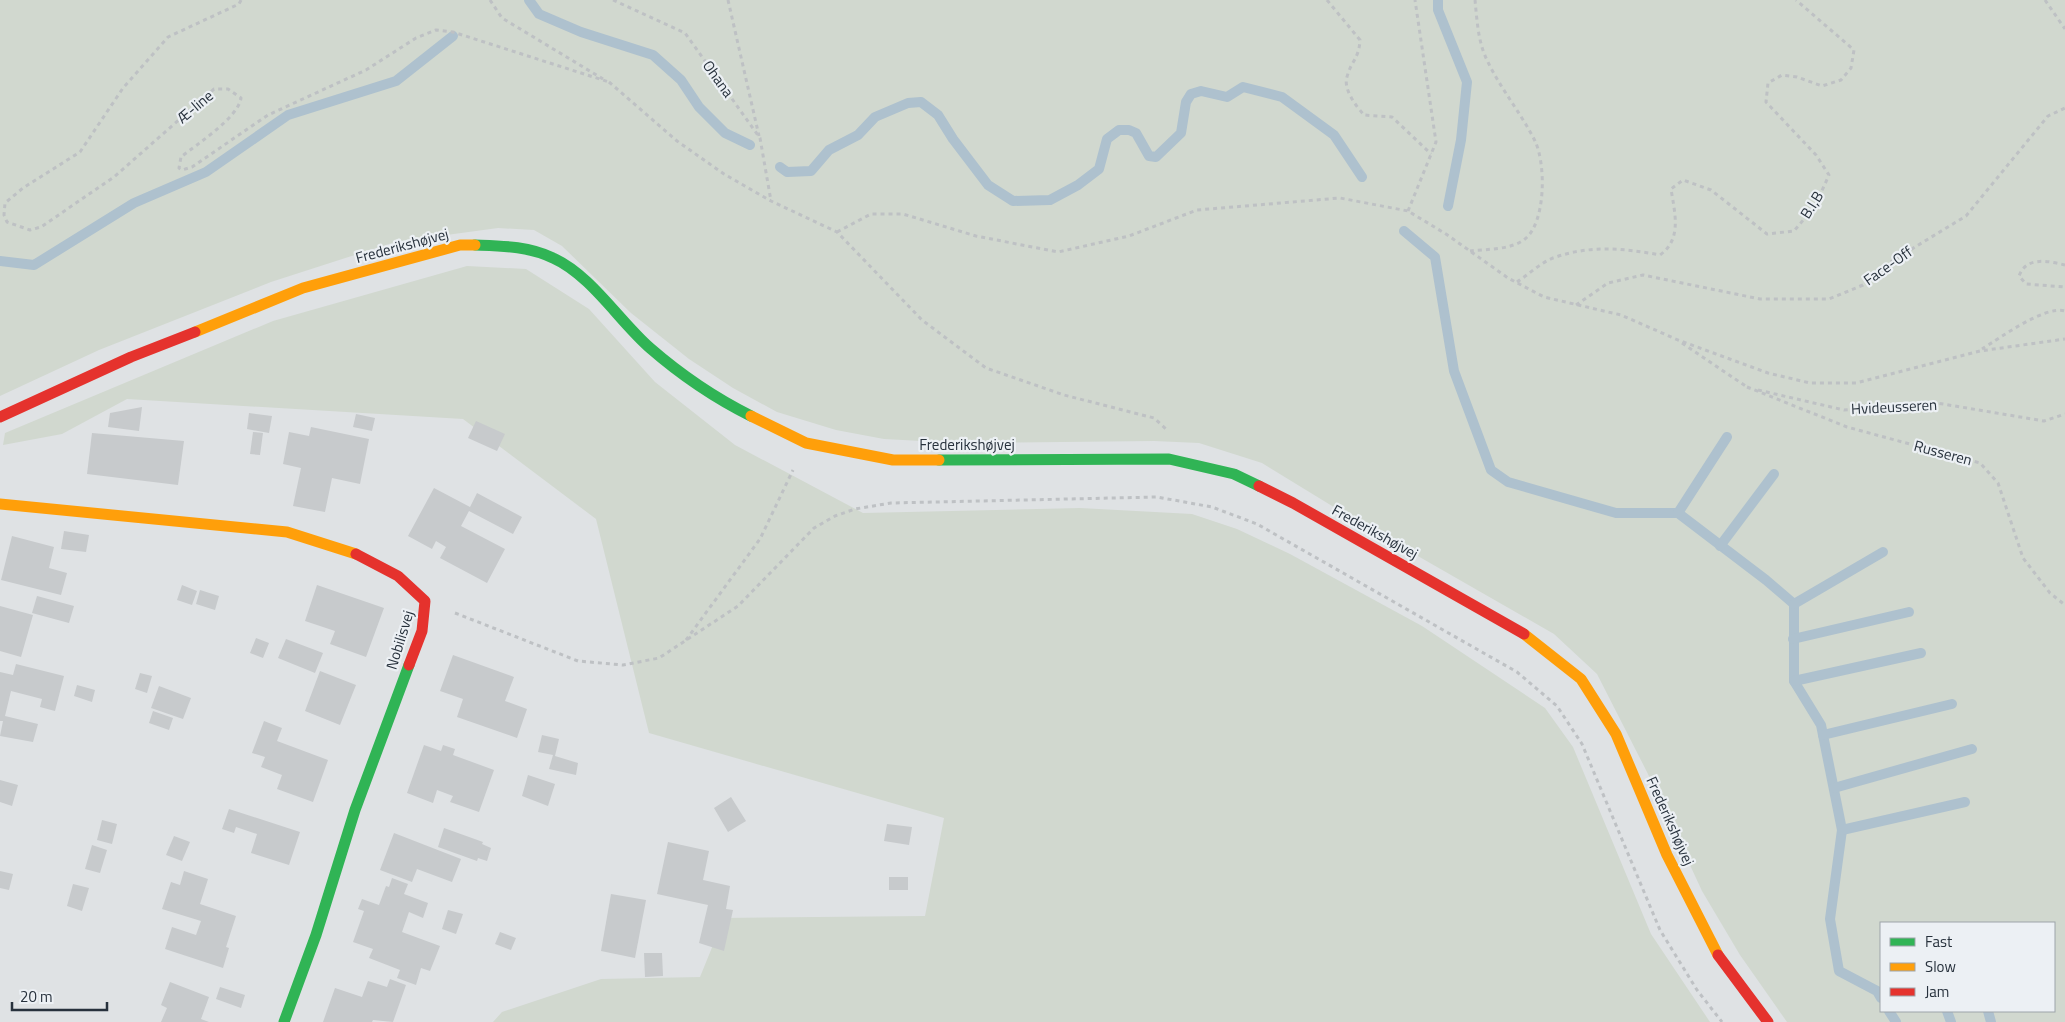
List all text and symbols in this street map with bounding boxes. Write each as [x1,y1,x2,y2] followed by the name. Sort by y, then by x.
[697,55,740,102] street label: Ohana
[171,84,218,129] street label: Æ-line
[1794,186,1829,223] street label: B.I,B
[353,222,451,269] street label: Frederikshøjvej
[1858,240,1917,291] street label: Face-Off
[1850,393,1938,420] street label: Hvideusseren
[919,433,1015,456] street label: Frederikshøjvej
[1911,434,1975,471] street label: Russeren
[1328,498,1423,565] street label: Frederikshøjvej
[380,607,419,672] street label: Nobilisvej
[1641,772,1700,869] street label: Frederikshøjvej
[1880,922,2055,1012] legend
[1925,930,1953,953] text: Fast
[1925,955,1956,978] text: Slow
[12,980,108,1012] scale bar
[1925,980,1949,1003] text: Jam
[20,985,53,1008] text: 20 m

